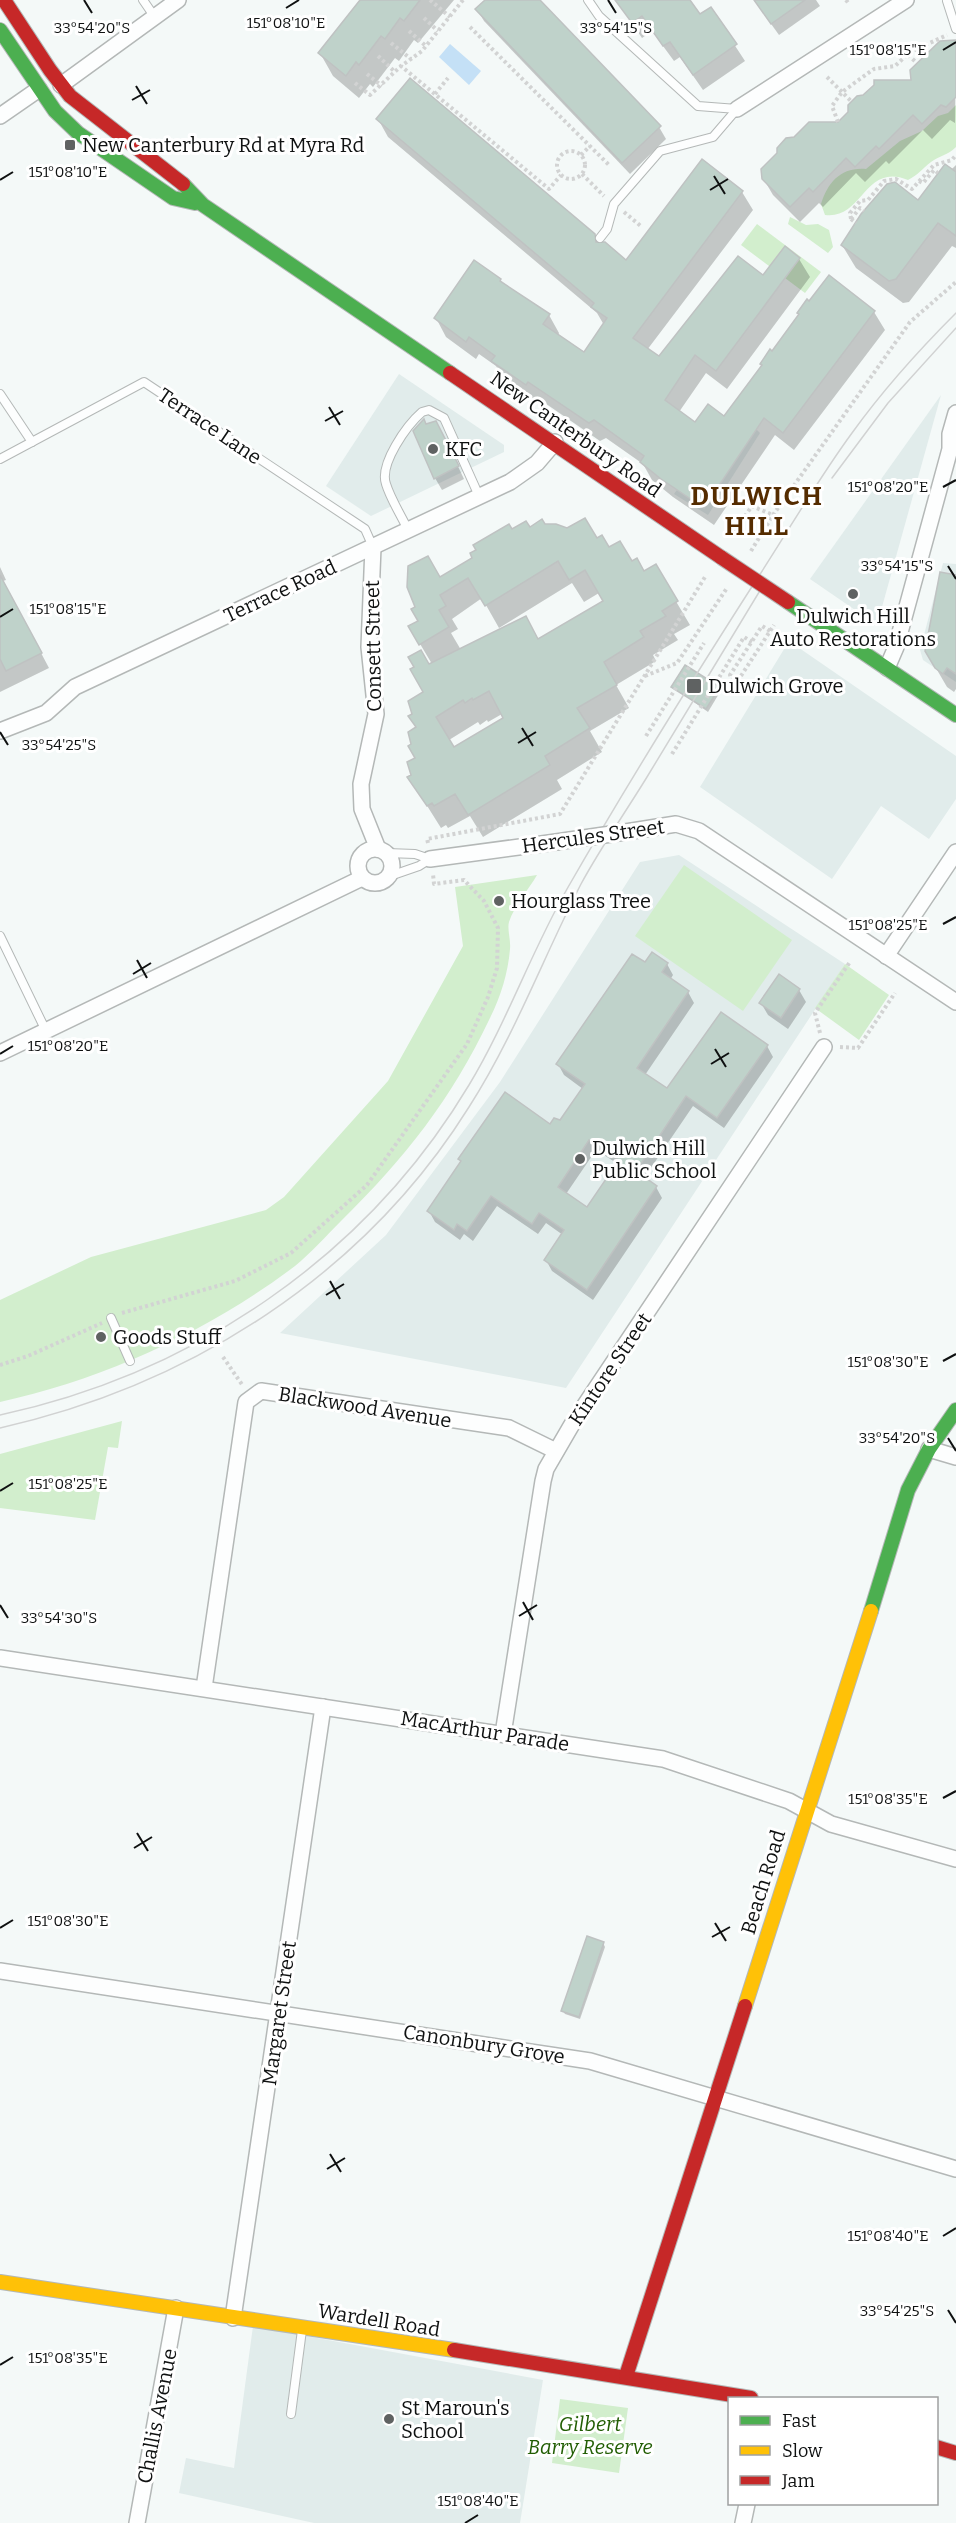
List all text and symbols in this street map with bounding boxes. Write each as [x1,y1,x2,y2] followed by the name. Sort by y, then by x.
[247,14,325,32] text: 151°08'10"E
[54,19,130,37] text: 33°54'20"S
[580,19,652,37] text: 33°54'15"S
[850,41,926,59] text: 151°08'15"E
[82,133,365,157] place label: New Canterbury Rd at Myra Rd
[63,138,77,152] marker: New Canterbury Rd at Myra Rd
[29,163,107,181] text: 151°08'10"E
[486,366,666,502] street label: New Canterbury Road
[154,383,266,469] street label: Terrace Lane
[445,437,482,461] place label: KFC
[426,442,440,456] marker: KFC
[848,478,928,496] text: 151°08'20"E
[690,481,824,542] district label: DULWICH HILL
[220,554,340,627] street label: Terrace Road
[861,557,933,575] text: 33°54'15"S
[360,580,386,712] street label: Consett Street
[846,587,860,601] marker: Dulwich Hill Auto Restorations
[30,600,106,618] text: 151°08'15"E
[770,604,936,651] place label: Dulwich Hill Auto Restorations
[708,674,843,698] place label: Dulwich Grove
[685,677,703,695] marker: Dulwich Grove
[22,736,96,754] text: 33°54'25"S
[520,814,666,858] street label: Hercules Street
[511,889,651,913] place label: Hourglass Tree
[492,894,506,908] marker: Hourglass Tree
[848,916,928,934] text: 151°08'25"E
[28,1037,108,1055] text: 151°08'20"E
[592,1136,717,1183] place label: Dulwich Hill Public School
[573,1152,587,1166] marker: Dulwich Hill Public School
[563,1308,657,1430] street label: Kintore Street
[113,1325,222,1349] place label: Goods Stuff
[94,1330,108,1344] marker: Goods Stuff
[847,1353,929,1371] text: 151°08'30"E
[277,1381,453,1433] street label: Blackwood Avenue
[859,1429,935,1447] text: 33°54'20"S
[28,1475,108,1493] text: 151°08'25"E
[21,1609,97,1627] text: 33°54'30"S
[399,1706,571,1756] street label: MacArthur Parade
[848,1790,928,1808] text: 151°08'35"E
[736,1827,790,1937] street label: Beach Road
[27,1912,109,1930] text: 151°08'30"E
[257,1939,301,2087] street label: Margaret Street
[401,2019,567,2069] street label: Canonbury Grove
[847,2227,929,2245] text: 151°08'40"E
[316,2298,442,2342] street label: Wardell Road
[860,2302,934,2320] text: 33°54'25"S
[132,2346,182,2486] street label: Challis Avenue
[28,2349,108,2367] text: 151°08'35"E
[401,2396,510,2443] place label: St Maroun's School
[728,2397,938,2505] legend
[782,2410,817,2432] text: Fast
[382,2412,396,2426] marker: St Maroun's School
[528,2412,652,2459] park label: Gilbert Barry Reserve
[782,2440,823,2462] text: Slow
[781,2470,815,2492] text: Jam
[437,2492,519,2510] text: 151°08'40"E

